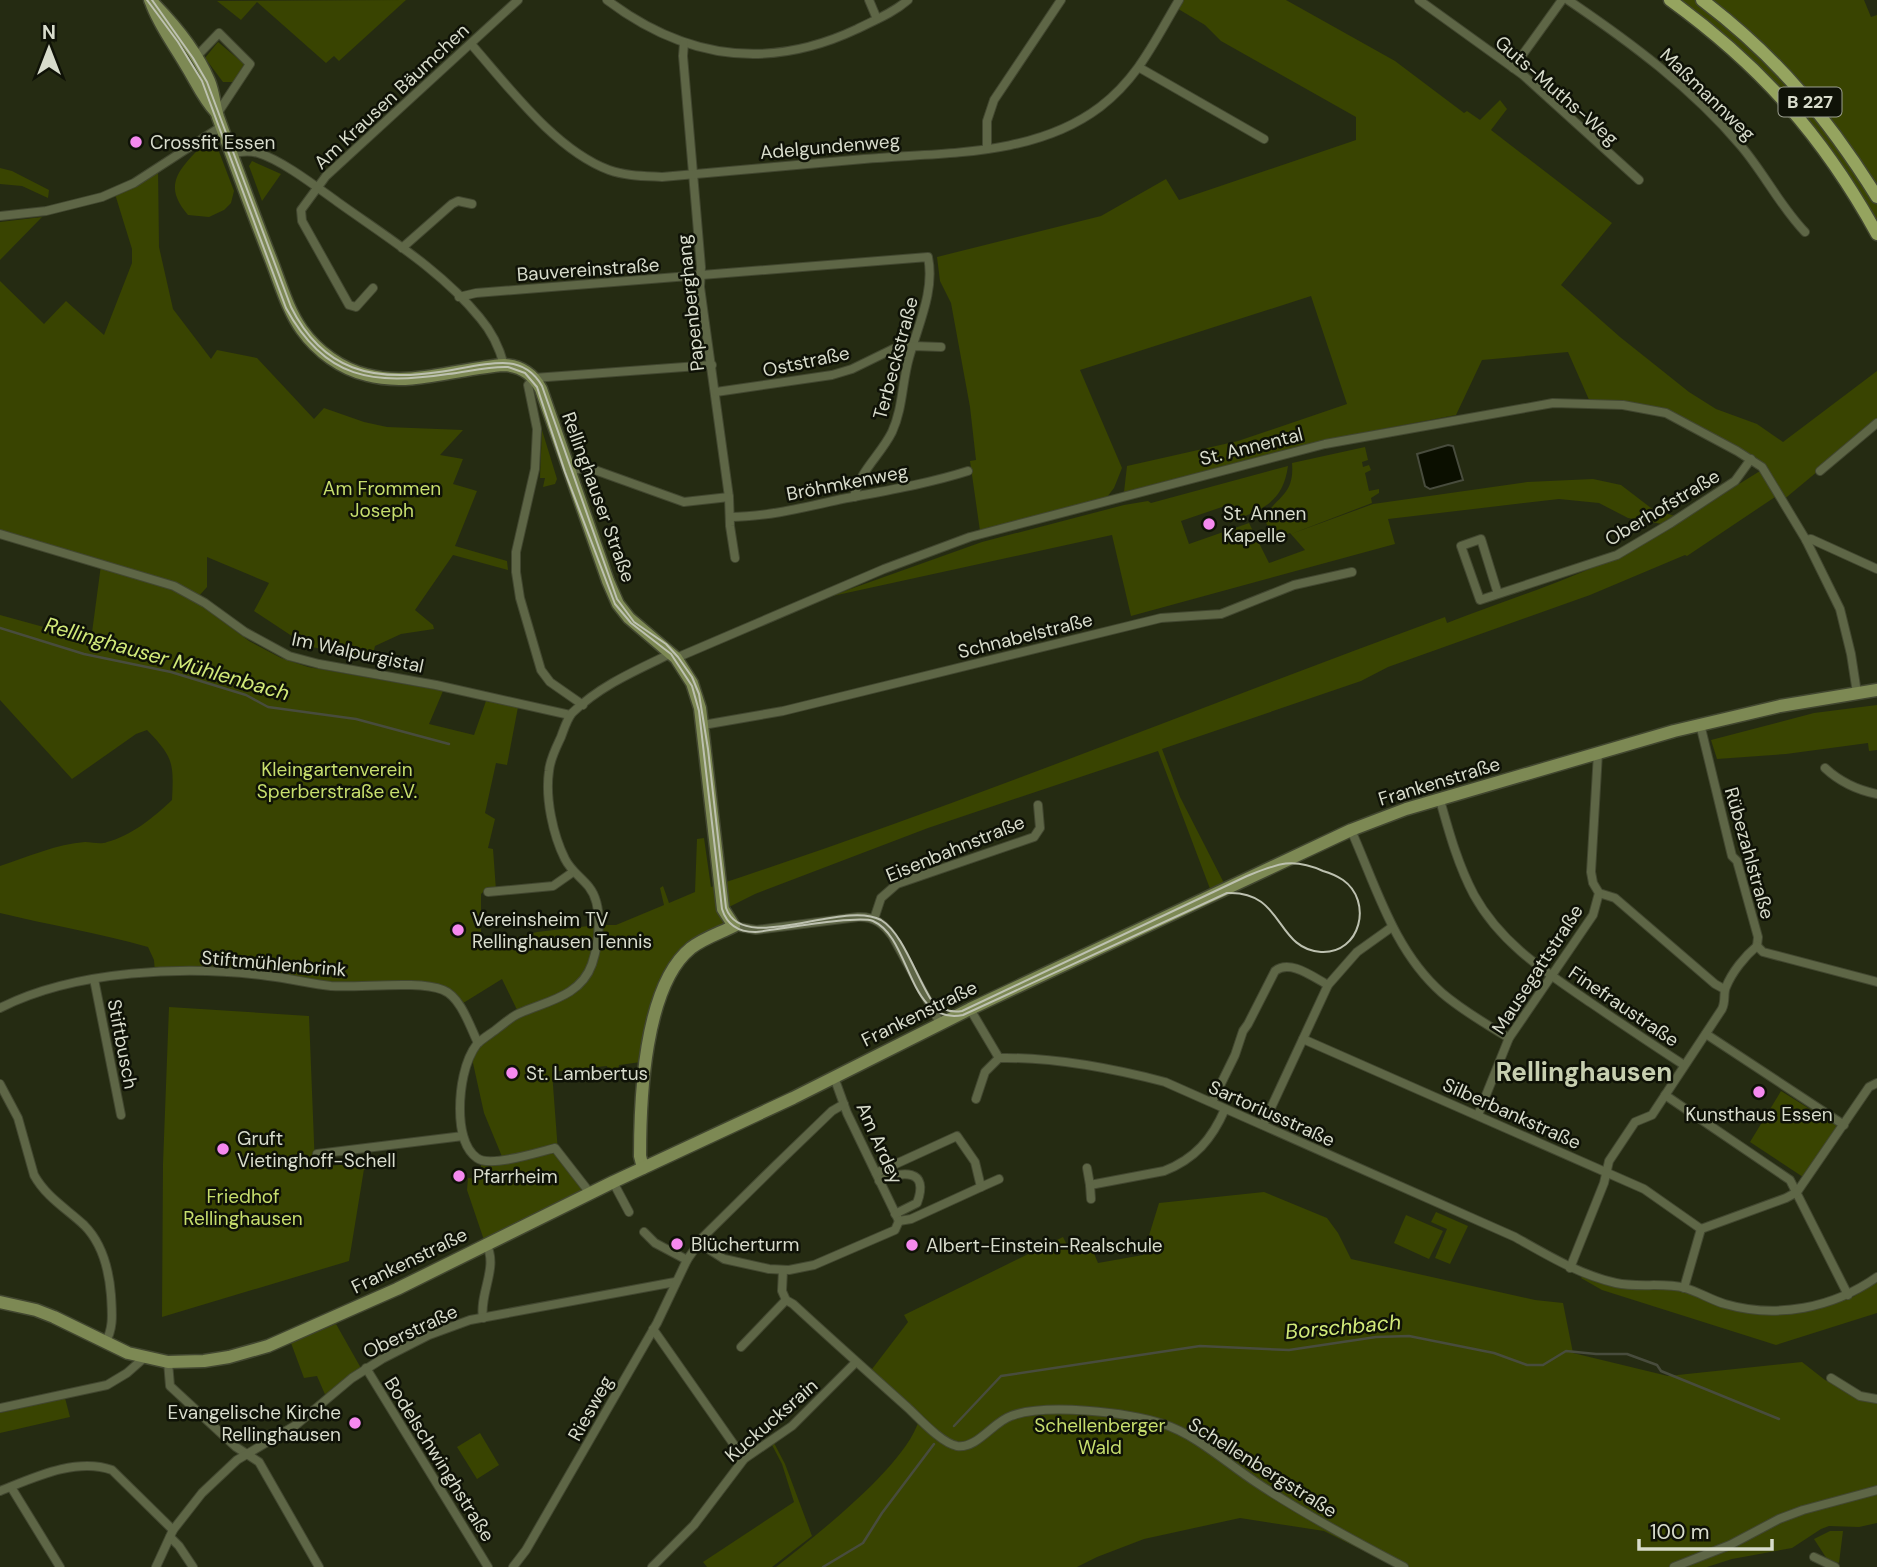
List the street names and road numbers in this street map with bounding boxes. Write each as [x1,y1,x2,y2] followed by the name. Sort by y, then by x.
[308,18,474,175] street label: Am Krausen Bäumchen
[1490,30,1624,151] street label: Guts-Muths-Weg
[1655,43,1761,146] street label: Maßmannweg
[1778,88,1842,116] road number: B 227
[759,128,902,165] street label: Adelgundenweg
[671,233,710,373] street label: Papenberghang
[516,252,660,287] street label: Bauvereinstraße
[867,294,924,422] street label: Terbeckstraße
[760,340,852,383] street label: Oststraße
[556,409,641,586] street label: Rellinghauser Straße
[1197,422,1305,471] street label: St. Annental
[784,458,910,507] street label: Bröhmkenweg
[1600,463,1724,552] street label: Oberhofstraße
[955,607,1095,664] street label: Schnabelstraße
[290,626,426,679] street label: Im Walpurgistal
[1375,751,1503,812] street label: Frankenstraße
[1719,784,1780,922] street label: Rübezahlstraße
[882,809,1028,888] street label: Eisenbahnstraße
[1486,900,1589,1039] street label: Mausegattstraße
[200,945,348,982] street label: Stiftmühlenbrink
[1564,960,1684,1053] street label: Finefraustraße
[857,975,981,1052] street label: Frankenstraße
[102,997,143,1091] street label: Stiftbusch
[1439,1072,1585,1155] street label: Silberbankstraße
[1205,1074,1339,1153] street label: Sartoriusstraße
[850,1098,909,1188] street label: Am Ardey
[347,1222,471,1299] street label: Frankenstraße
[359,1299,461,1364] street label: Oberstraße
[562,1371,619,1445] street label: Riesweg
[379,1372,500,1546] street label: Bodelschwinghstraße
[720,1373,823,1468] street label: Kuckucksrain
[1184,1412,1342,1523] street label: Schellenbergstraße

